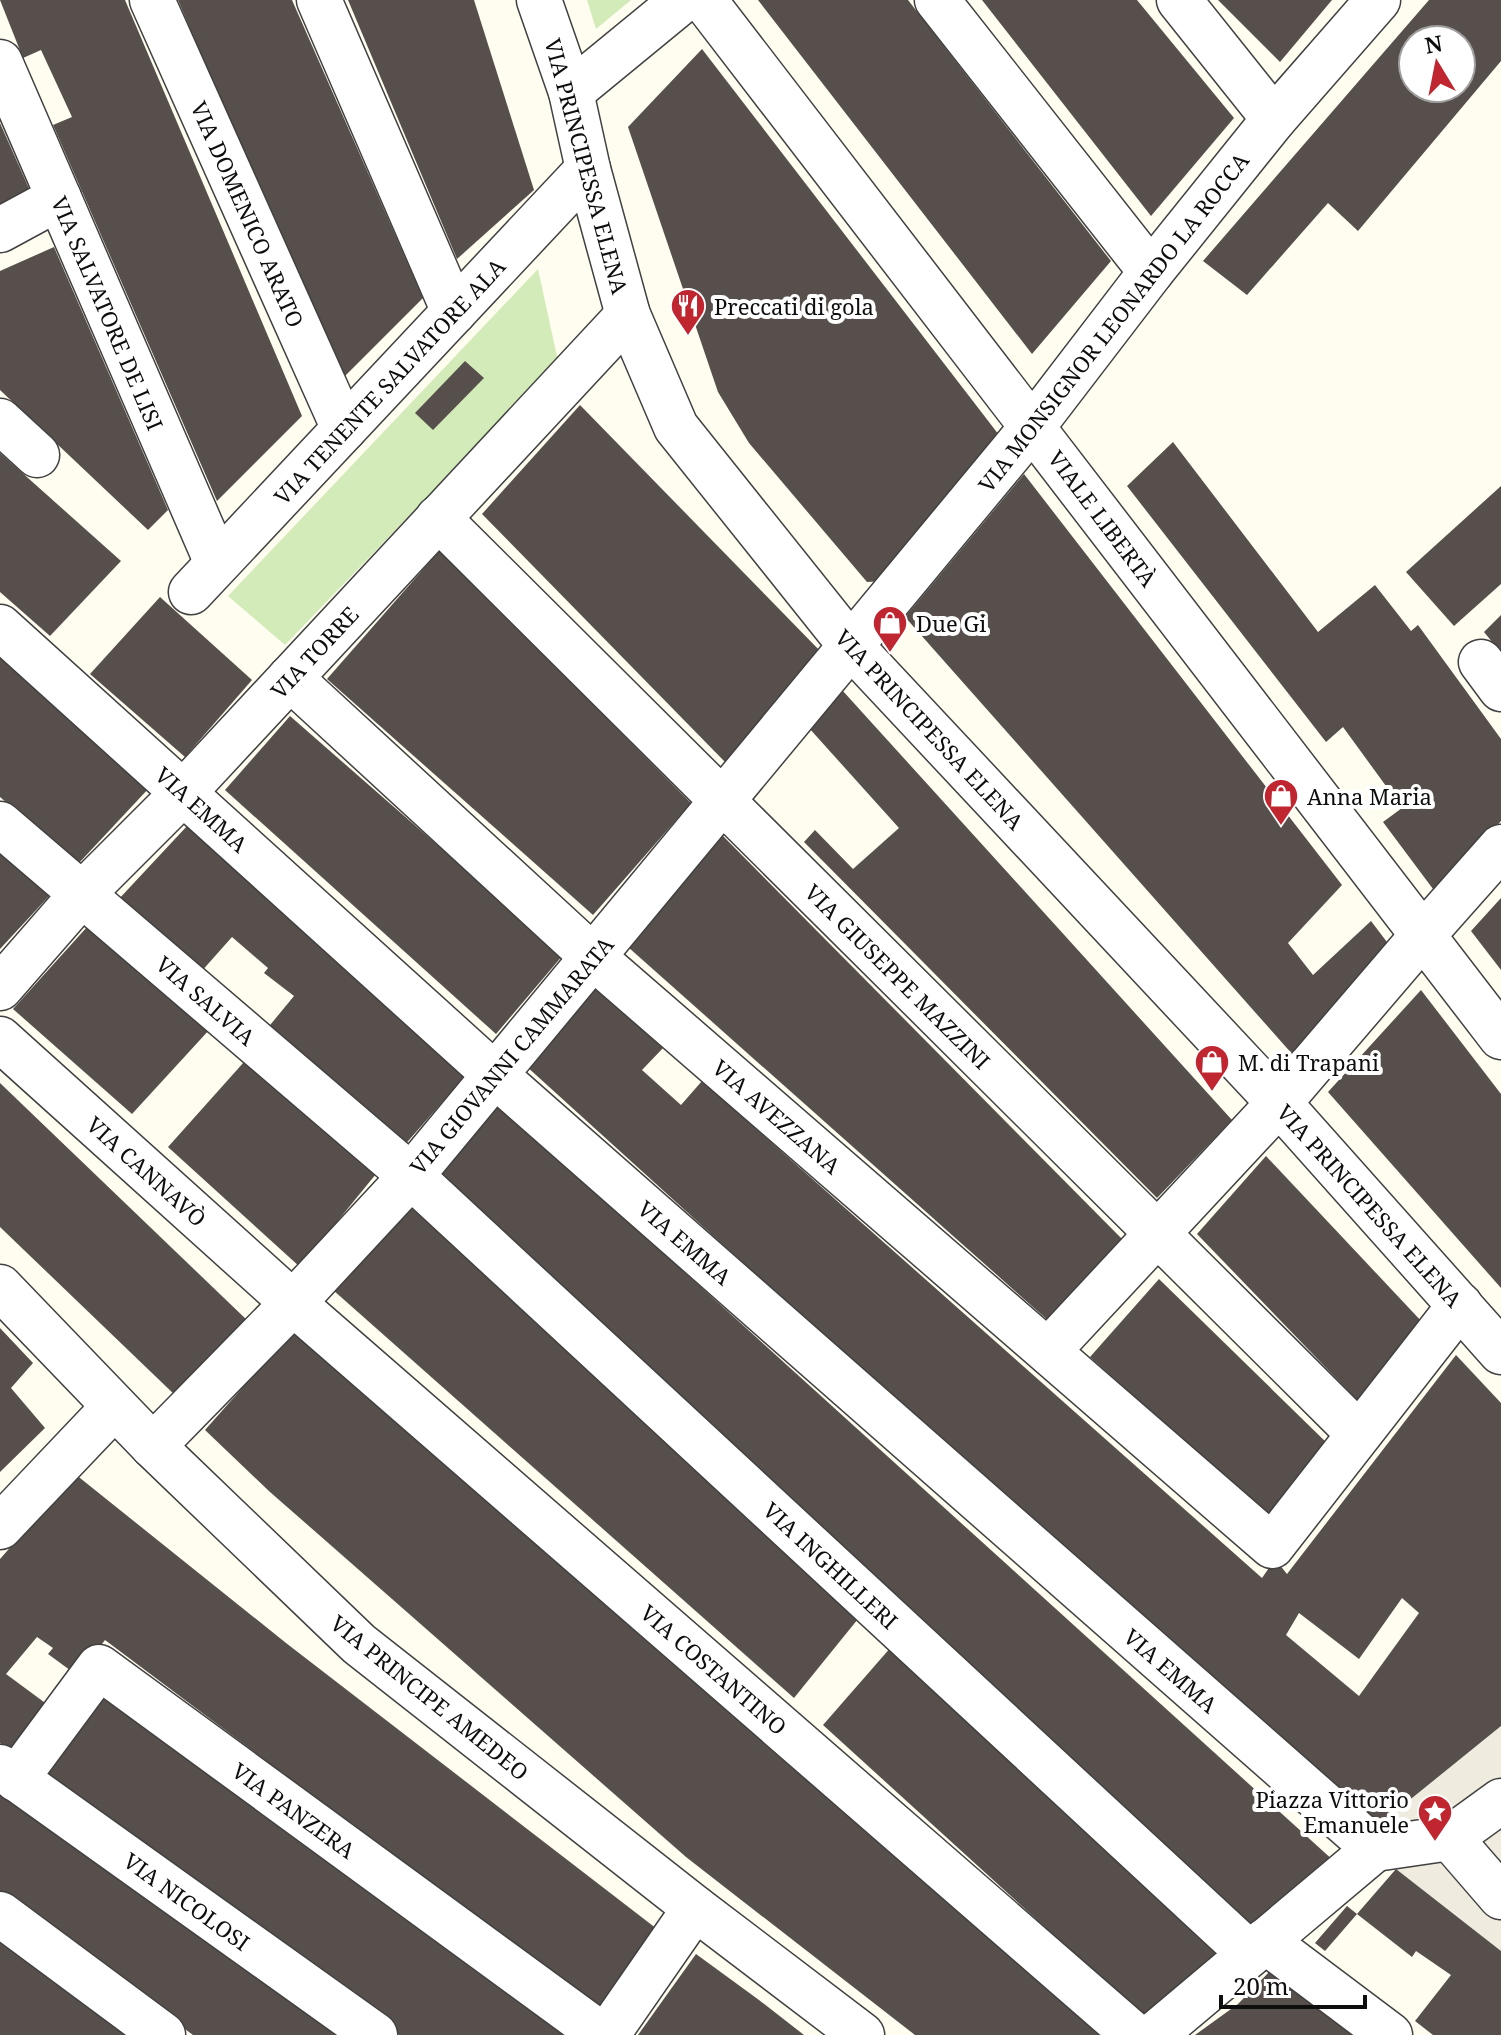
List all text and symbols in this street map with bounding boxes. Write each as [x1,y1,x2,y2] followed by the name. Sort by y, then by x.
[1397,24,1477,104] north arrow
[1422,27,1444,60] text: N
[538,35,636,298] street label: VIA PRINCIPESSA ELENA
[185,96,311,332] street label: VIA DOMENICO ARATO
[971,146,1255,498] street label: VIA MONSIGNOR LEONARDO LA ROCCA
[45,191,171,435] street label: VIA SALVATORE DE LISI
[267,251,512,511] street label: VIA TENENTE SALVATORE ALA
[669,287,707,337] restaurant icon: Preccati di gola
[714,291,874,321] place label: Preccati di gola
[1042,444,1164,593] street label: VIALE LIBERTÀ
[263,599,365,705] street label: VIA TORRE
[871,604,909,654] shop icon: Due Gi
[916,608,986,638] place label: Due Gi
[829,622,1031,836] street label: VIA PRINCIPESSA ELENA
[149,759,255,859] street label: VIA EMMA
[1262,777,1300,827] shop icon: Anna Maria
[1307,781,1432,811] place label: Anna Maria
[799,877,997,1075] street label: VIA GIUSEPPE MAZZINI
[402,929,620,1180] street label: VIA GIOVANNI CAMMARATA
[150,949,262,1052] street label: VIA SALVIA
[1193,1043,1231,1093] shop icon: M. di Trapani
[1238,1047,1379,1077] place label: M. di Trapani
[707,1052,848,1180] street label: VIA AVEZZANA
[1271,1097,1470,1313] street label: VIA PRINCIPESSA ELENA
[81,1109,213,1233] street label: VIA CANNAVÒ
[632,1193,738,1291] street label: VIA EMMA
[757,1495,905,1635] street label: VIA INGHILLERI
[634,1597,794,1741] street label: VIA COSTANTINO
[325,1608,535,1786] street label: VIA PRINCIPE AMEDEO
[1118,1621,1224,1719] street label: VIA EMMA
[226,1755,362,1865] street label: VIA PANZERA
[1256,1784,1409,1839] place label: Piazza Vittorio Emanuele
[1416,1793,1454,1843] place icon: Piazza Vittorio Emanuele
[118,1845,256,1957] street label: VIA NICOLOSI
[1221,1959,1365,2009] scale bar
[1233,1969,1289,2002] text: 20 m

